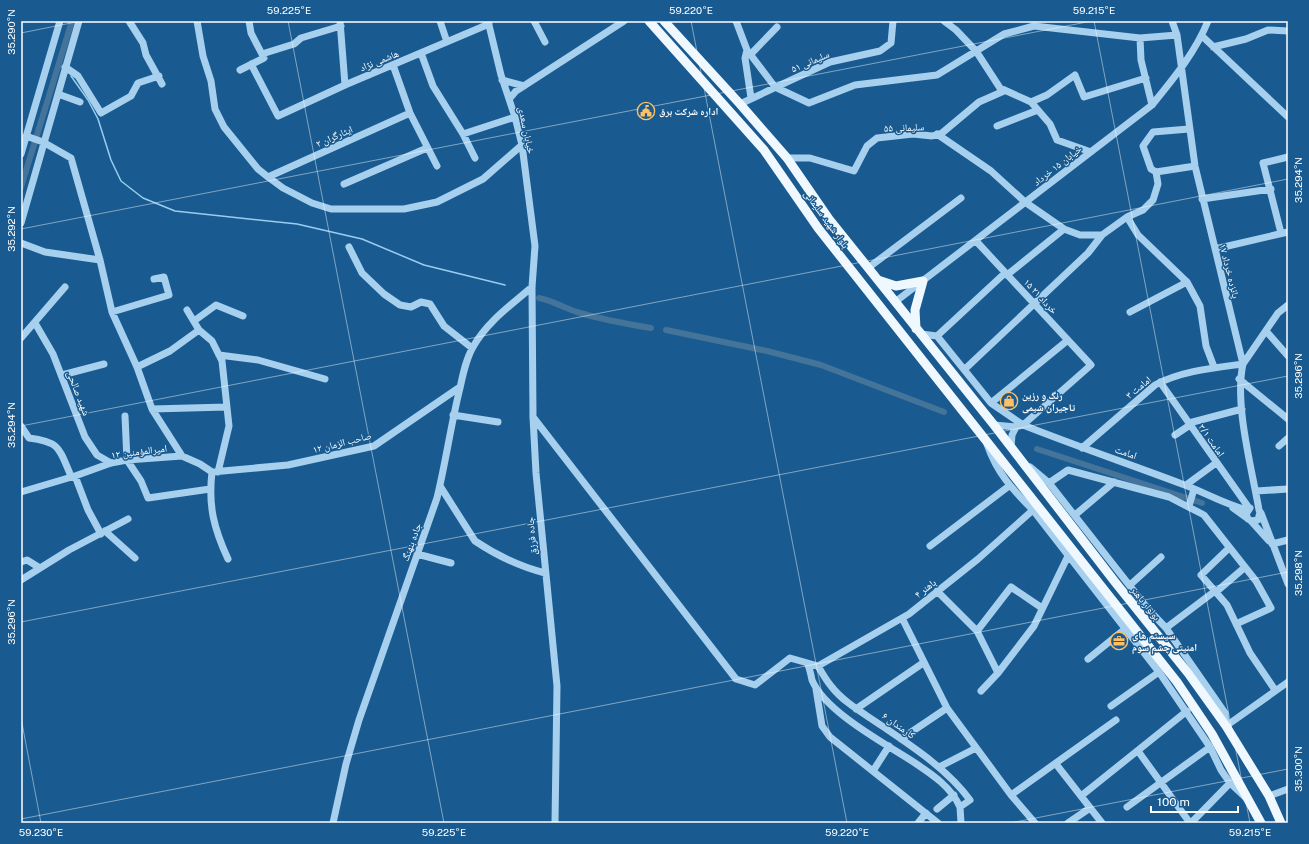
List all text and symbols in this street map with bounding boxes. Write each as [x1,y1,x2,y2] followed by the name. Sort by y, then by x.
[267,4,311,16] text: 59.225°E
[669,4,713,16] text: 59.220°E
[1073,4,1115,16] text: 59.215°E
[5,9,17,55] text: 35.290°N
[358,47,401,74] street label: هاشمی نژاد
[789,47,832,75] street label: سلیمانی ۵۱
[636,101,656,121] public building icon: اداره شرکت برق
[515,105,538,155] street label: خیابان سعدی
[659,105,718,118] place label: اداره شرکت برق
[884,120,925,135] street label: سلیمانی ۵۵
[314,123,355,150] street label: ایثارگران ۲
[1030,142,1085,189] street label: خیابان ۱۵ خرداد
[1292,157,1304,203] text: 35.294°N
[801,188,852,251] street label: بلوار شهید سلیمانی
[5,206,17,252] text: 35.292°N
[1216,242,1243,300] street label: پانزده خرداد ۱۷
[1022,276,1061,317] street label: ۱۵ خرداد ۲١
[1292,353,1304,399] text: 35.296°N
[64,369,93,418] street label: شهید صالحی
[1123,373,1153,401] street label: امامت ۳
[1022,389,1076,414] place label: رنگ و رزین تاجیران شیمی
[999,391,1019,411] shop icon: رنگ و رزین تاجیران شیمی
[5,402,17,448] text: 35.294°N
[1196,421,1228,459] street label: امامت ۳/۱
[311,429,373,456] street label: صاحب الزمان ۱۲
[110,442,168,461] street label: امیرالمؤمنین ۱۲
[1114,443,1138,461] street label: امامت
[523,516,540,556] street label: جاده فرزق
[399,521,424,563] street label: جاده بنهنگ
[1292,550,1304,596] text: 35.298°N
[912,576,939,600] street label: باهنر ۴
[1128,583,1163,623] street label: بولوار باهنر
[5,599,17,645] text: 35.296°N
[1132,629,1197,655] place label: سیستم های امنیتی چشم سوم
[1109,631,1129,651] office icon: سیستم های امنیتی چشم سوم
[879,709,918,742] street label: کارمندان ۶
[1292,746,1304,792] text: 35.300°N
[1151,788,1238,814] scale bar
[1157,795,1190,809] text: 100 m
[19,826,63,838] text: 59.230°E
[422,826,466,838] text: 59.225°E
[825,826,869,838] text: 59.220°E
[1229,826,1271,838] text: 59.215°E

